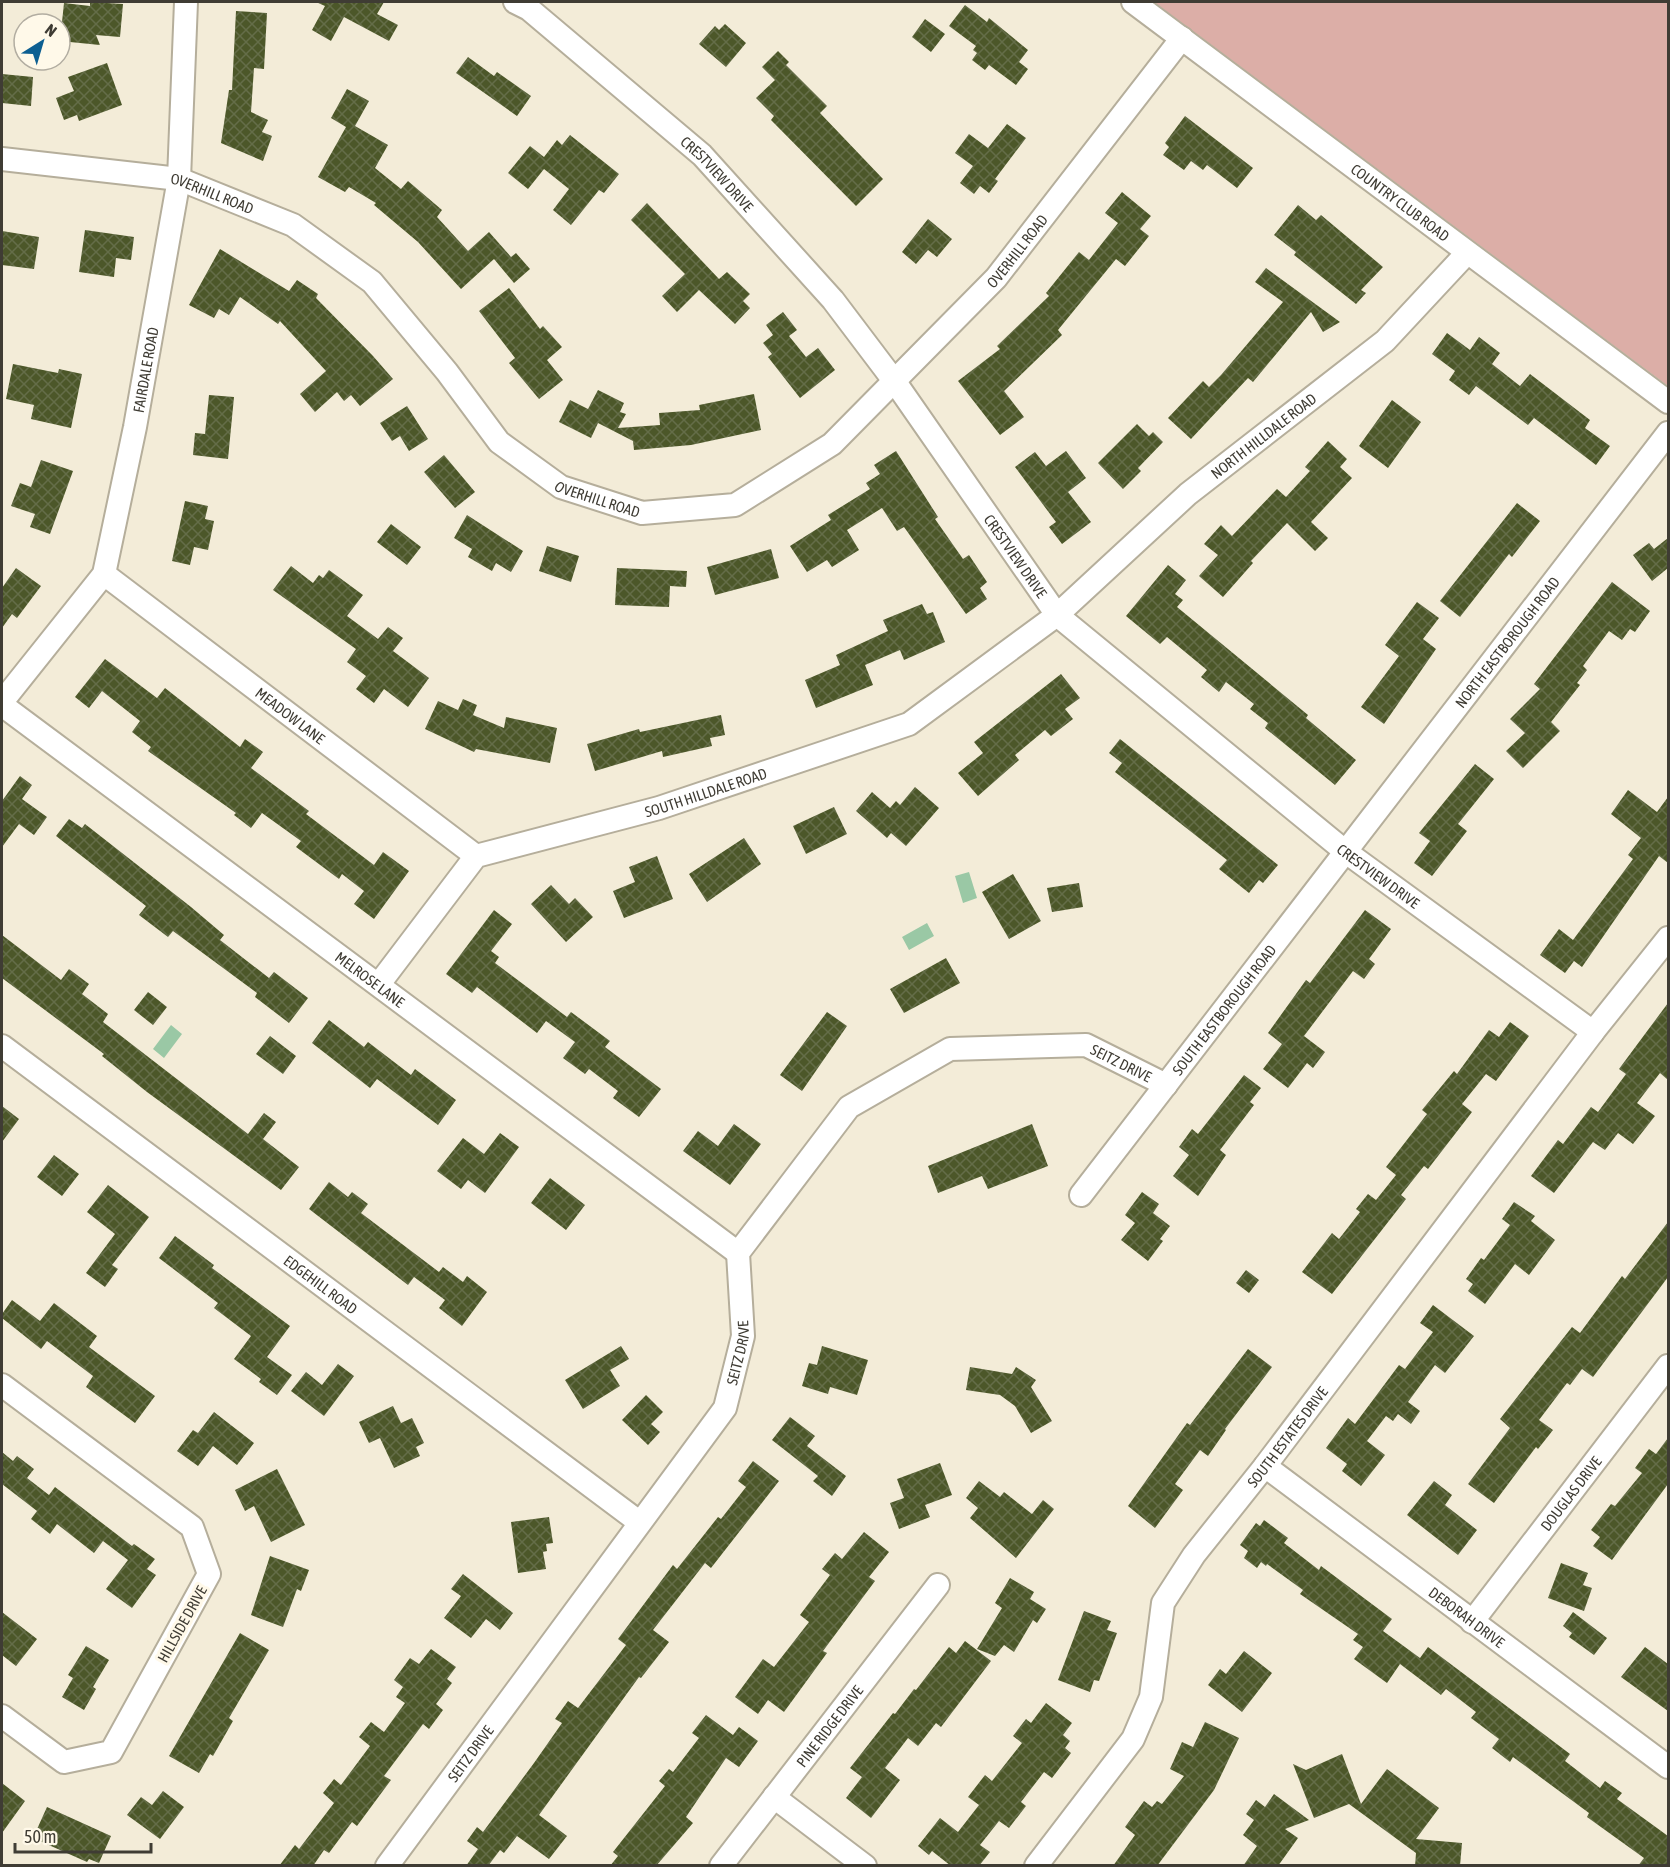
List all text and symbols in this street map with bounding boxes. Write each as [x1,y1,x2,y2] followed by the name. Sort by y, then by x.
[12,12,72,72] north arrow
[42,20,60,40] text: N
[678,132,758,215] street label: CRESTVIEW DRIVE
[1348,160,1453,244] street label: COUNTRY CLUB ROAD
[170,170,256,217] street label: OVERHILL ROAD
[983,211,1051,291] street label: OVERHILL ROAD
[129,326,161,414] street label: FAIRDALE ROAD
[1207,389,1319,482] street label: NORTH HILLDALE ROAD
[552,477,642,520] street label: OVERHILL ROAD
[981,511,1051,601] street label: CRESTVIEW DRIVE
[1451,573,1563,711] street label: NORTH EASTBOROUGH ROAD
[253,684,329,747] street label: MEADOW LANE
[643,764,769,820] street label: SOUTH HILLDALE ROAD
[1334,840,1423,912] street label: CRESTVIEW DRIVE
[1168,941,1279,1078] street label: SOUTH EASTBOROUGH ROAD
[332,948,408,1011] street label: MELROSE LANE
[1088,1040,1155,1085] street label: SEITZ DRIVE
[281,1251,361,1317] street label: EDGEHILL ROAD
[723,1320,752,1387] street label: SEITZ DRIVE
[1243,1383,1331,1490] street label: SOUTH ESTATES DRIVE
[1537,1452,1605,1534] street label: DOUGLAS DRIVE
[154,1582,210,1665] street label: HILLSIDE DRIVE
[1426,1583,1508,1651] street label: DEBORAH DRIVE
[792,1681,866,1770] street label: PINE RIDGE DRIVE
[444,1721,497,1785] street label: SEITZ DRIVE
[15,1816,152,1854] scale bar
[24,1826,56,1847] text: 50 m

